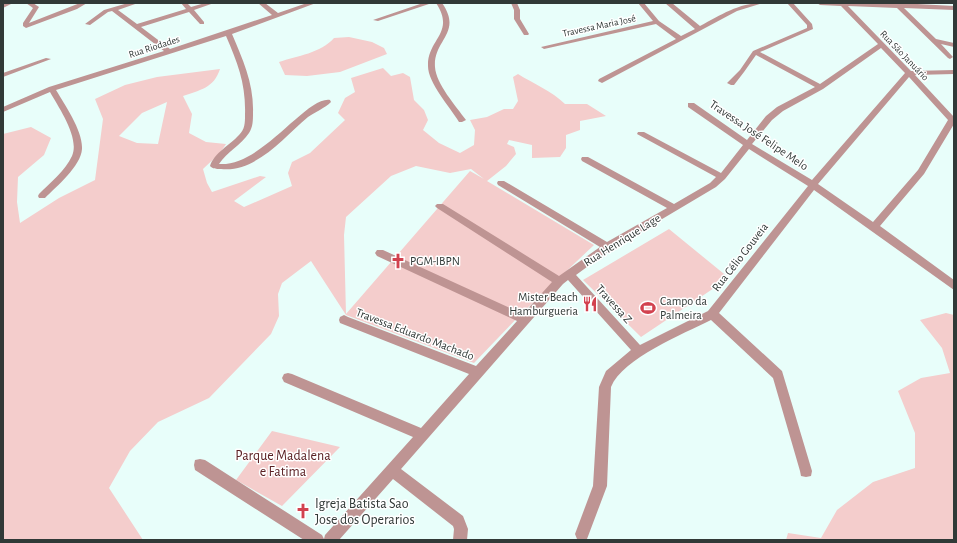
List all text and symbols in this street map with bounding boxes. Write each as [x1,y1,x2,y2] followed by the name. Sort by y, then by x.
[562,13,637,39] street label: Travessa Maria José
[878,29,931,83] street label: Rua São Januário
[128,34,181,60] street label: Rua Riodades
[708,98,810,172] street label: Travessa José Felipe Melo
[581,212,663,268] street label: Rua Henrique Lage
[710,220,771,293] street label: Rua Célio Gouveia
[389,252,407,270] church icon: PGM-IBPN
[410,255,460,267] place label: PGM-IBPN
[594,282,634,326] street label: Travessa Z
[509,291,578,317] place label: Mister Beach Hamburgueria
[581,295,599,313] restaurant icon: Mister Beach Hamburgueria
[660,295,707,321] place label: Campo da Palmeira
[639,299,657,317] sports icon: Campo da Palmeira
[354,306,476,362] street label: Travessa Eduardo Machado
[235,449,331,479] park label: Parque Madalena e Fatima
[315,497,415,527] place label: Igreja Batista Sao Jose dos Operarios
[294,502,312,520] church icon: Igreja Batista Sao Jose dos Operarios

